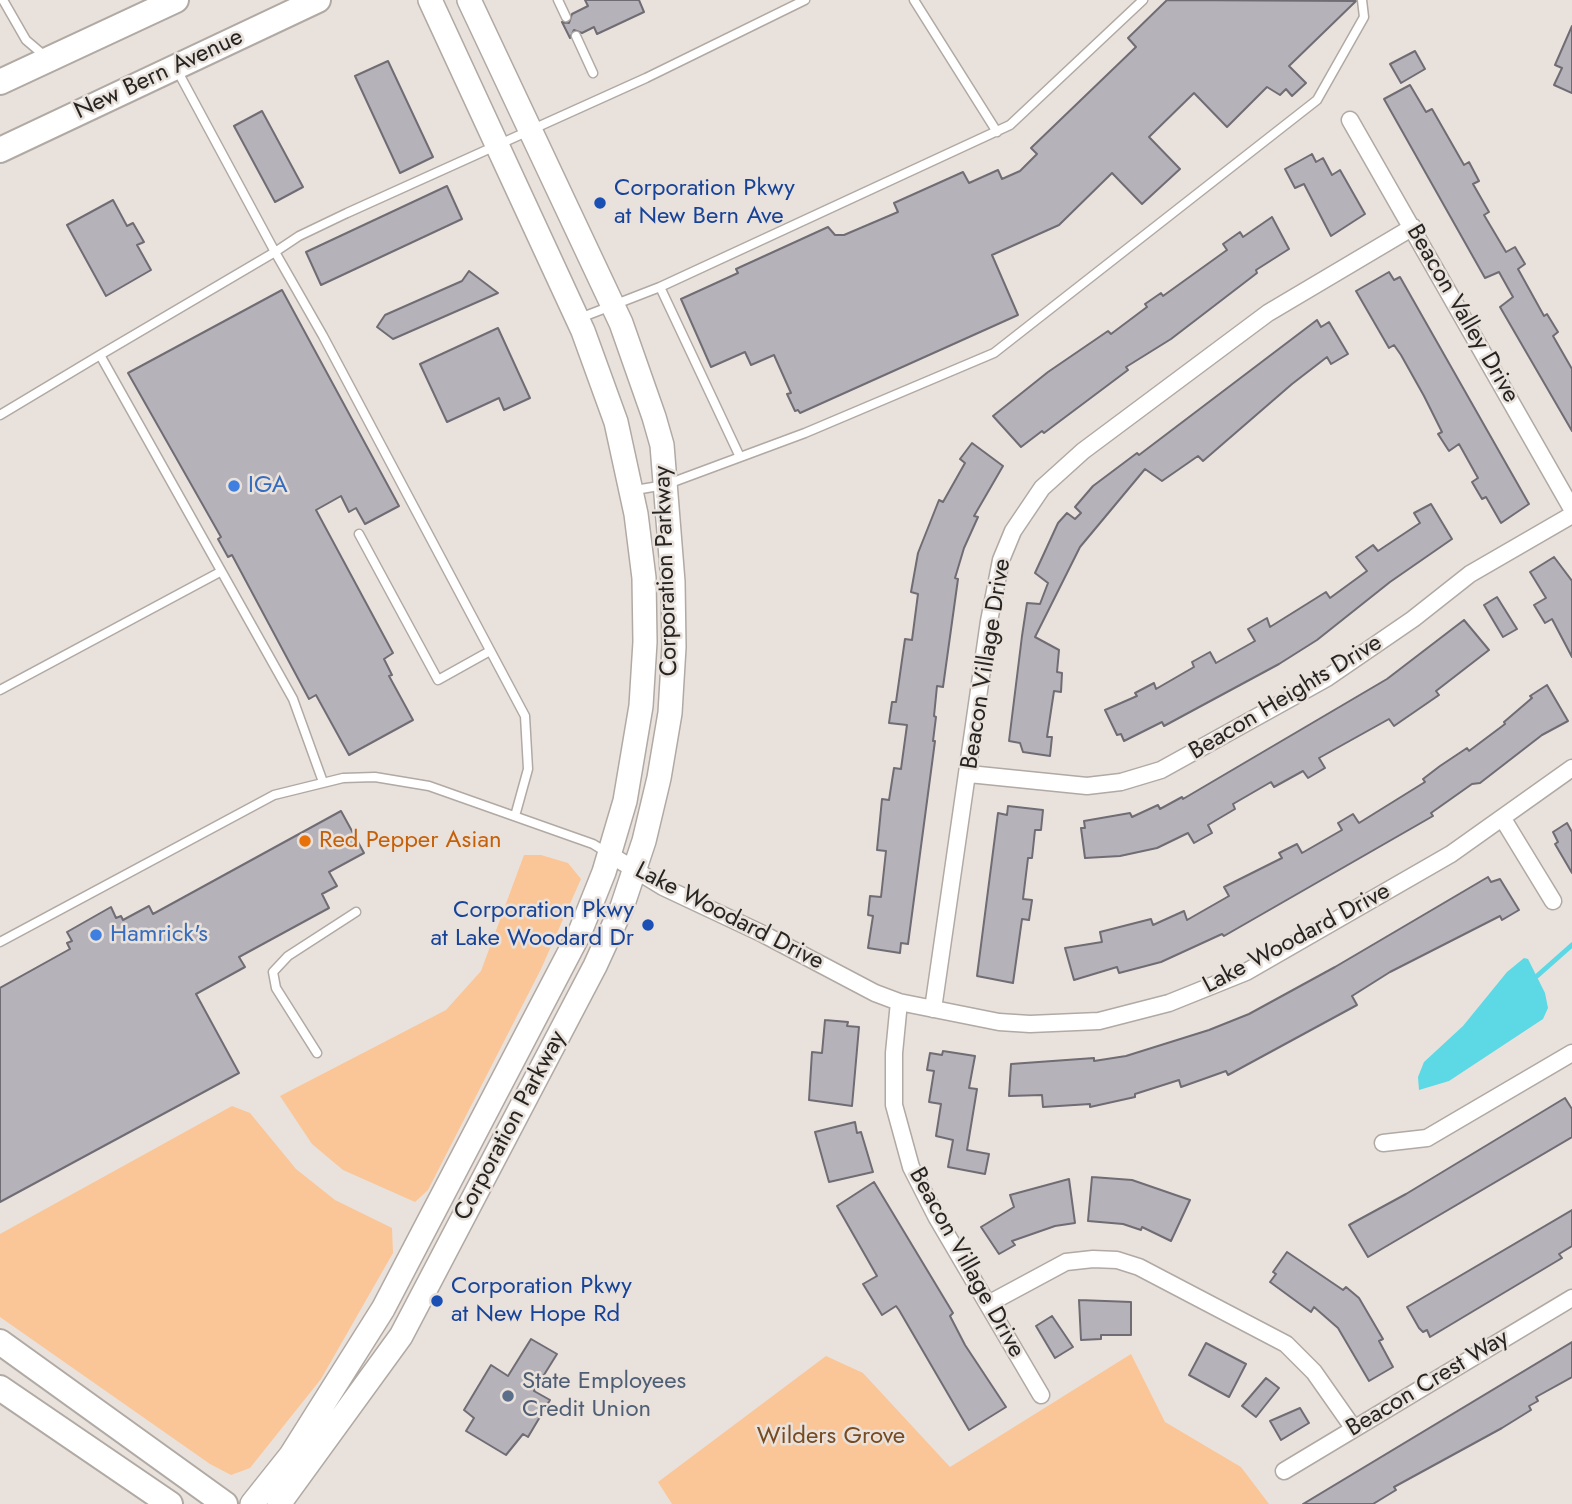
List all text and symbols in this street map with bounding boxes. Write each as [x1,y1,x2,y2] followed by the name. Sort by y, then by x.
[70,23,248,127] street label: New Bern Avenue
[614,175,795,231] place label: Corporation Pkwy at New Bern Ave
[592,195,608,211] marker: Corporation Pkwy at New Bern Ave
[1399,220,1525,408] street label: Beacon Valley Drive
[649,465,685,677] street label: Corporation Parkway
[248,472,288,500] place label: IGA
[226,478,242,494] marker: IGA
[956,557,1018,771] street label: Beacon Village Drive
[1184,629,1388,767] street label: Beacon Heights Drive
[319,827,502,855] place label: Red Pepper Asian
[297,833,313,849] marker: Red Pepper Asian
[630,857,828,977] street label: Lake Woodard Drive
[1198,877,1396,1001] street label: Lake Woodard Drive
[430,897,634,953] place label: Corporation Pkwy at Lake Woodard Dr
[640,917,656,933] marker: Corporation Pkwy at Lake Woodard Dr
[110,921,208,949] place label: Hamrick's
[88,927,104,943] marker: Hamrick's
[449,1026,573,1226] street label: Corporation Parkway
[902,1163,1030,1363] street label: Beacon Village Drive
[451,1273,632,1329] place label: Corporation Pkwy at New Hope Rd
[429,1293,445,1309] marker: Corporation Pkwy at New Hope Rd
[1342,1324,1514,1444] street label: Beacon Crest Way
[522,1368,686,1424] place label: State Employees Credit Union
[500,1388,516,1404] marker: State Employees Credit Union
[757,1423,905,1451] park label: Wilders Grove

